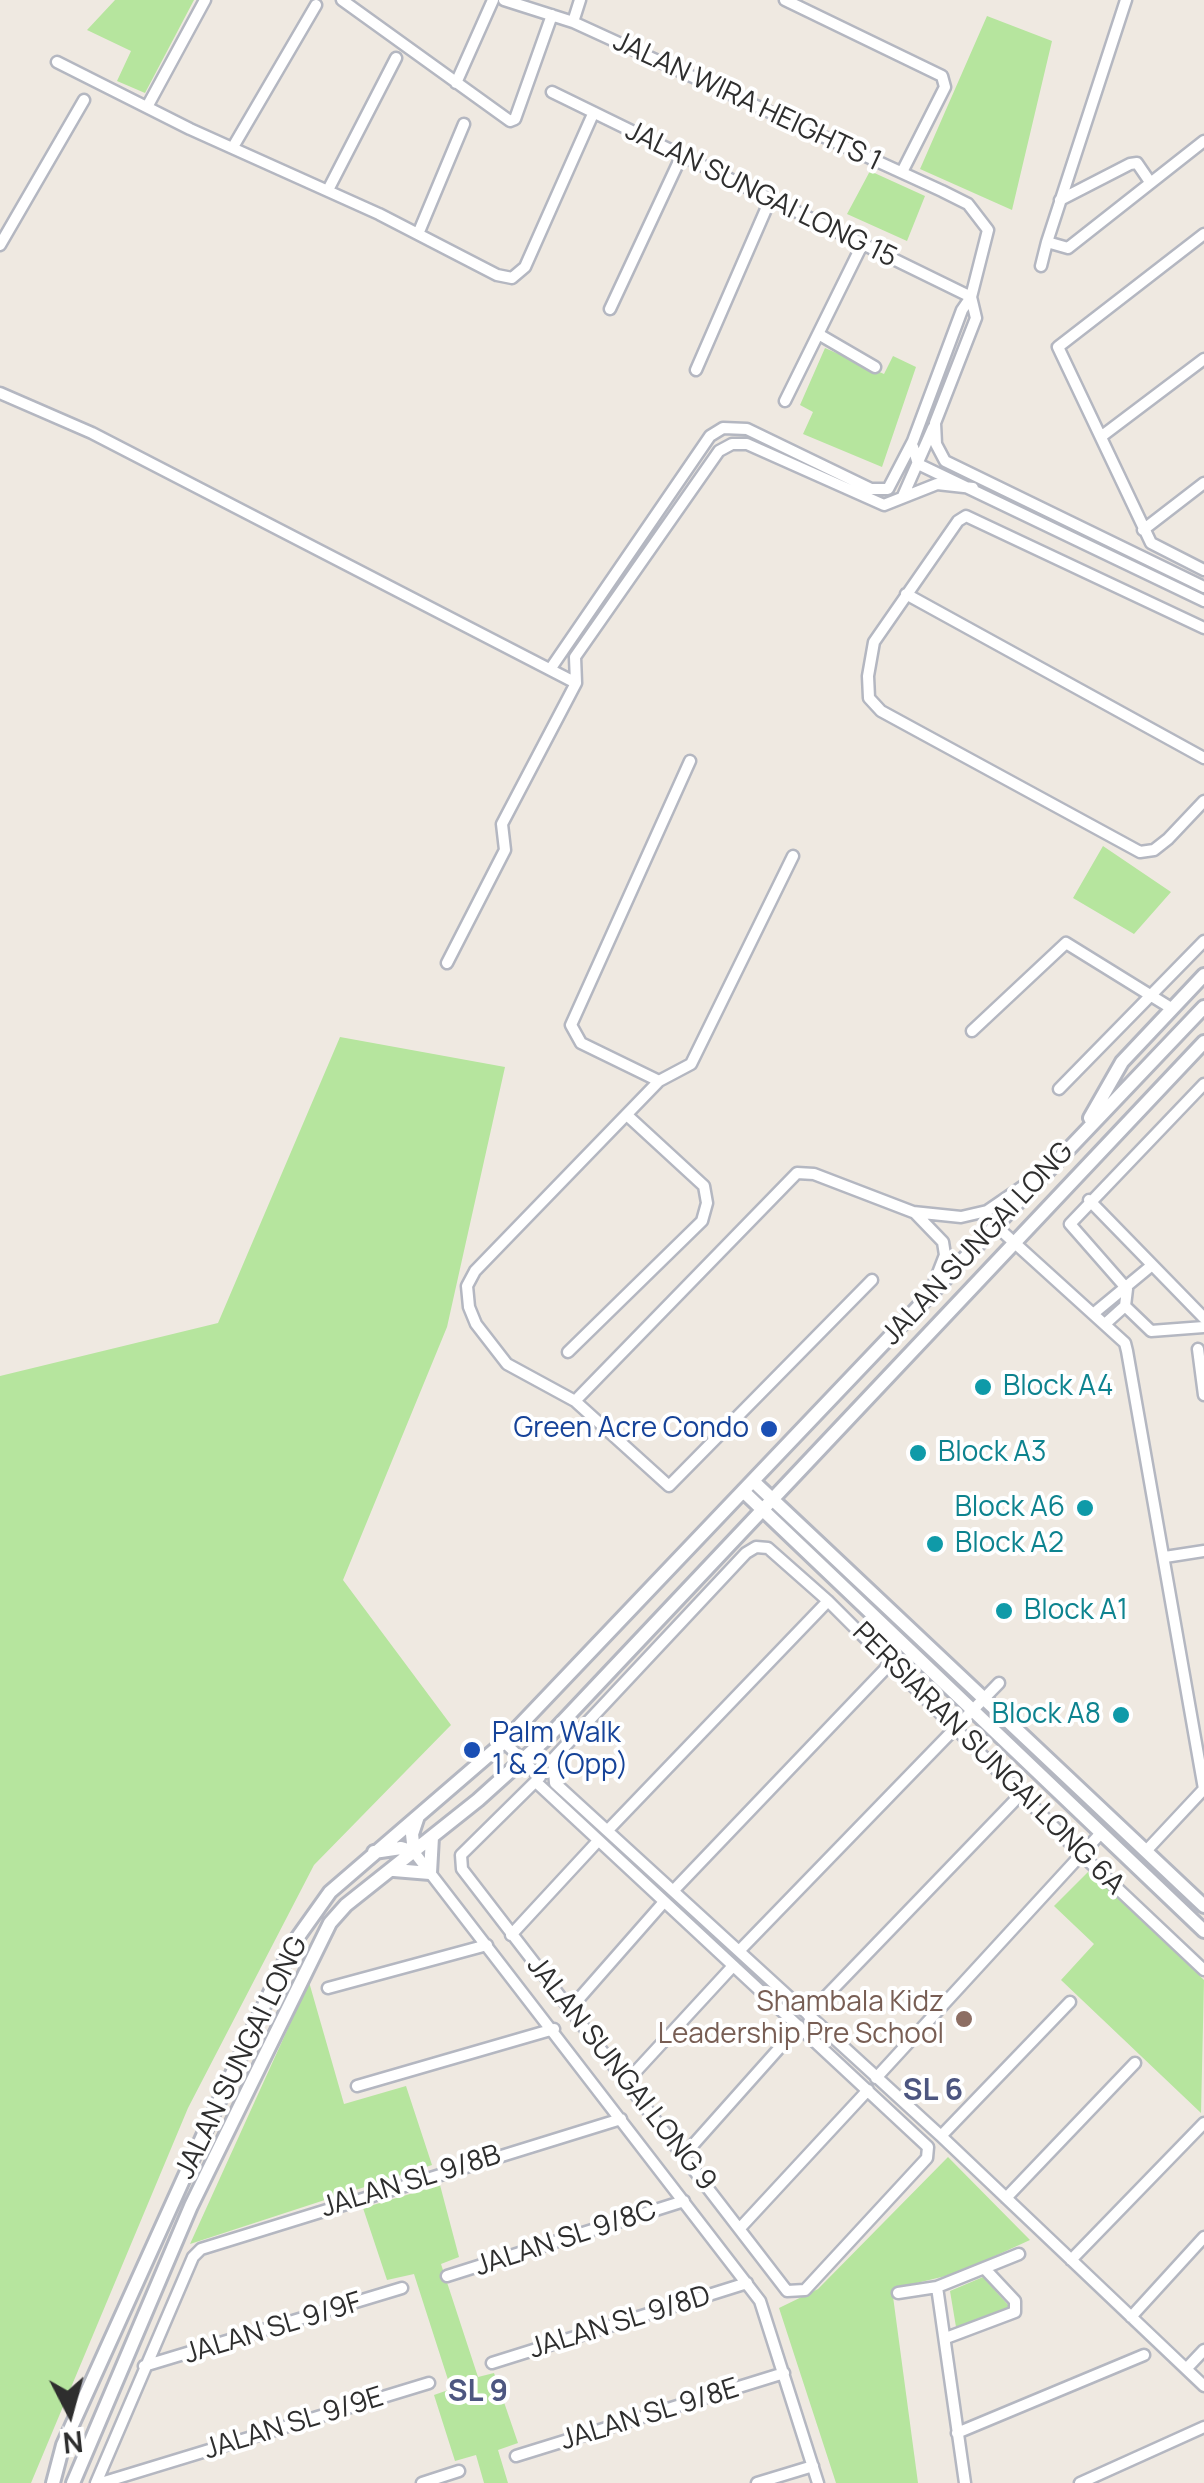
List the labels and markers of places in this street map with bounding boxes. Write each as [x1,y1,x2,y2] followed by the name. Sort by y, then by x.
[1003,1370,1114,1404] place label: Block A4
[972,1376,994,1398] marker: Block A4
[514,1412,749,1446] place label: Green Acre Condo
[758,1418,780,1440] marker: Green Acre Condo
[938,1436,1046,1470] place label: Block A3
[907,1442,929,1464] marker: Block A3
[955,1491,1065,1525] place label: Block A6
[1074,1497,1096,1519] marker: Block A6
[955,1527,1064,1561] place label: Block A2
[924,1533,946,1555] marker: Block A2
[1024,1594,1128,1628] place label: Block A1
[993,1600,1015,1622] marker: Block A1
[992,1698,1101,1732] place label: Block A8
[1110,1704,1132,1726] marker: Block A8
[492,1717,628,1783] place label: Palm Walk 1 & 2 (Opp)
[461,1739,483,1761] marker: Palm Walk 1 & 2 (Opp)
[658,1986,944,2052] place label: Shambala Kidz Leadership Pre School
[953,2008,975,2030] marker: Shambala Kidz Leadership Pre School

